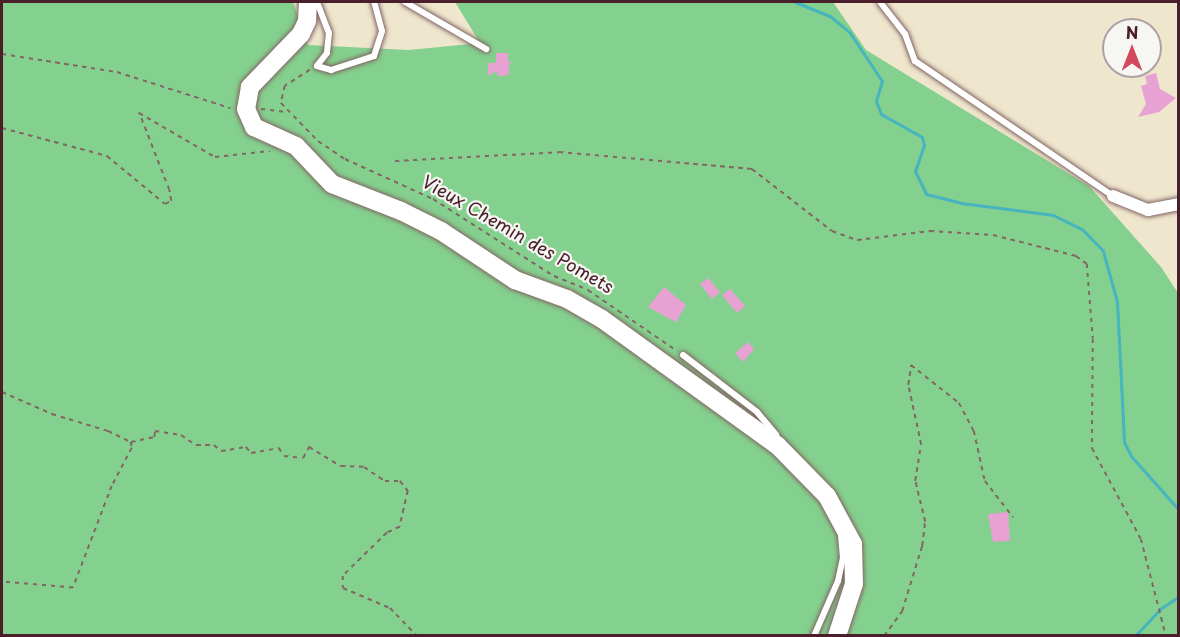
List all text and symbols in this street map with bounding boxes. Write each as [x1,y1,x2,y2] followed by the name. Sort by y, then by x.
[1102,18,1162,78] north arrow
[1126,20,1138,44] text: N
[418,170,618,298] street label: Vieux Chemin des Pomets

